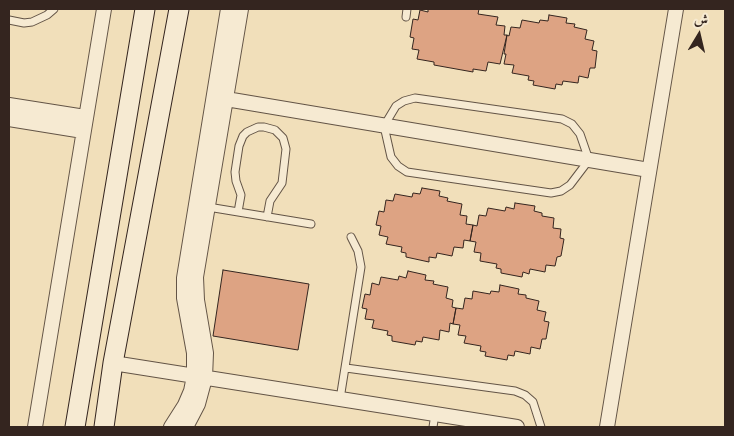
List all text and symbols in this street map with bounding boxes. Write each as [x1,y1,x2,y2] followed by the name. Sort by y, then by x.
[674,10,724,60] north arrow
[693,10,710,30] text: ش

